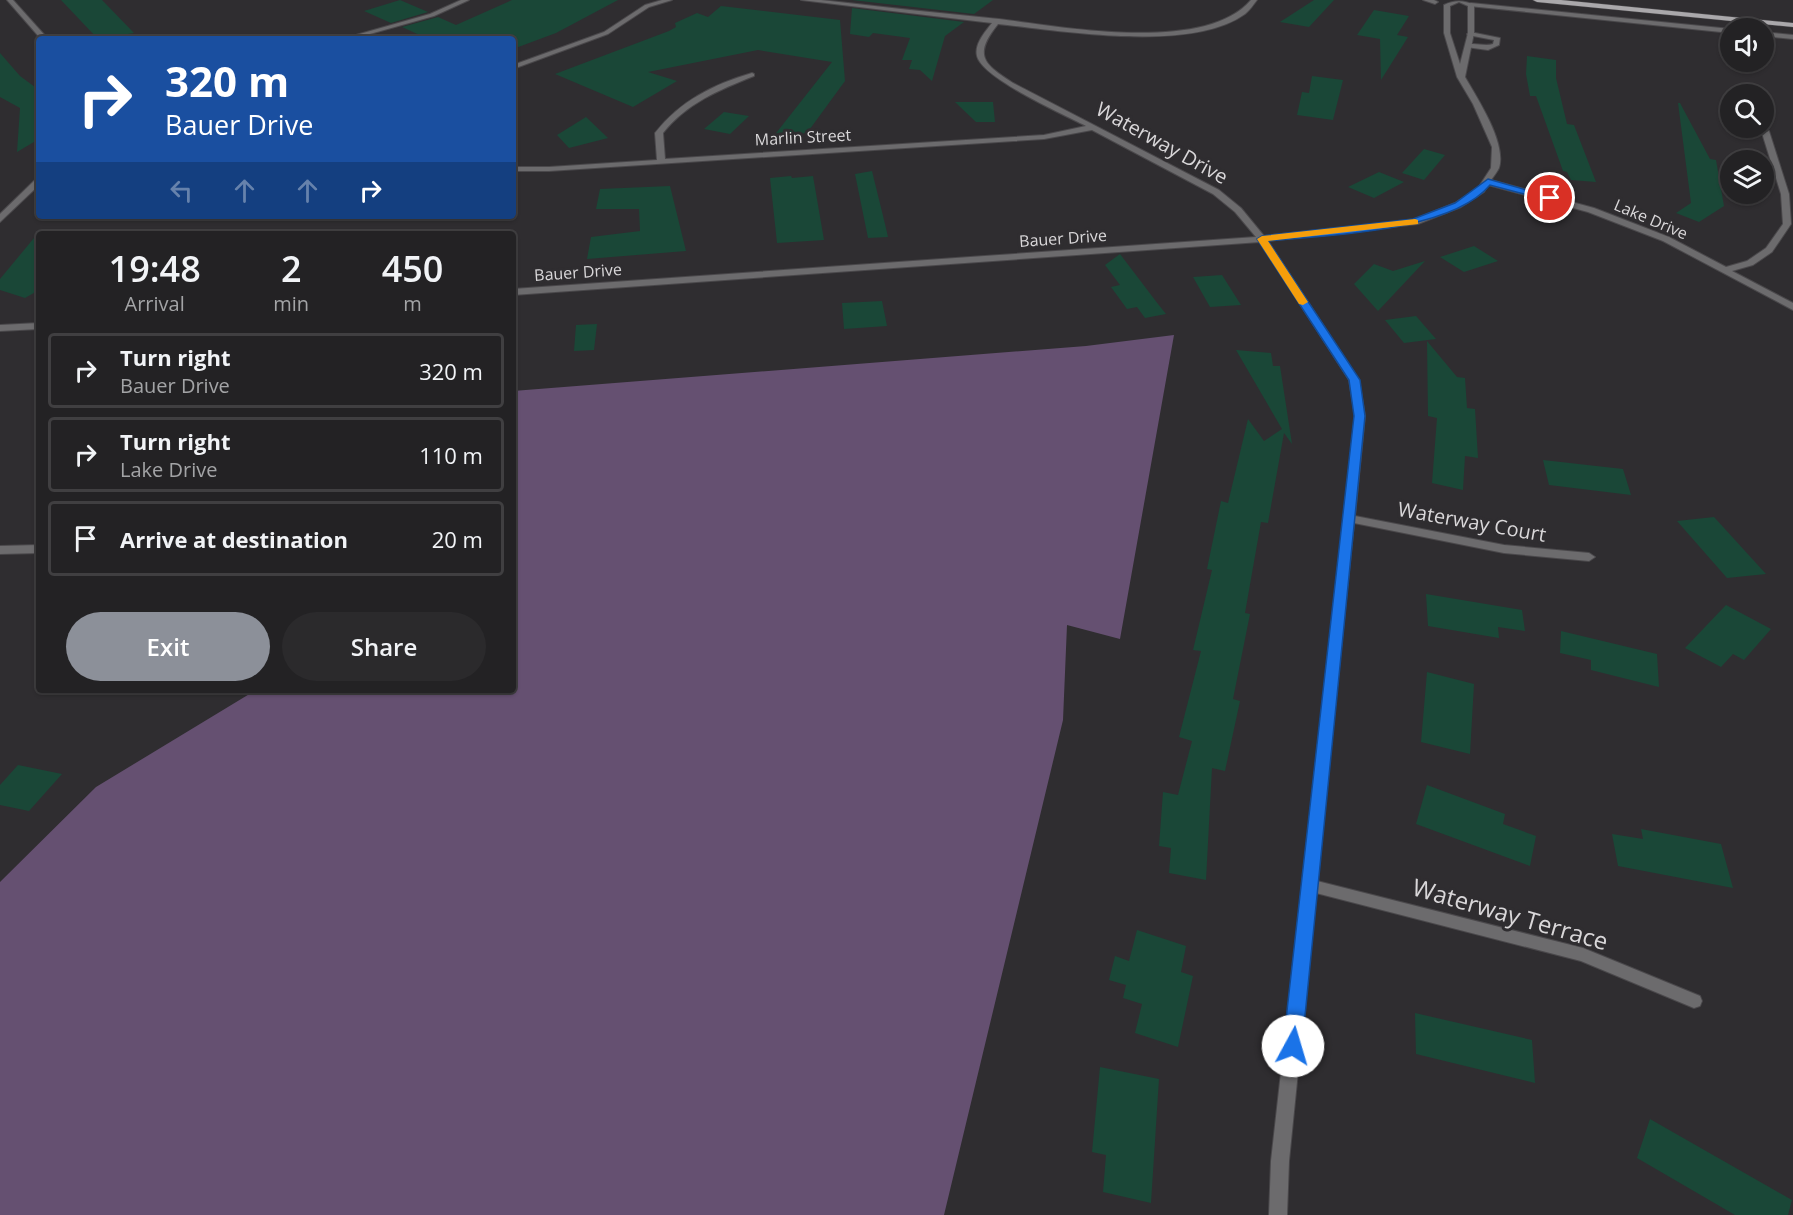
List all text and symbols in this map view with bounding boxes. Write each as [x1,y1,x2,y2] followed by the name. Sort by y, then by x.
[1720,18,1774,204] map controls
[1720,18,1774,72] button: sound
[165,52,289,109] text: 320 m
[66,60,144,138] icon: right
[1720,84,1774,138] button: search
[1091,95,1233,190] street label: Waterway Drive
[165,106,313,143] text: Bauer Drive
[754,123,852,151] street label: Marlin Street
[1720,150,1774,204] button: layers
[1524,172,1575,223] pin
[165,174,198,207] icon: left
[228,174,261,207] icon: ahead
[291,174,324,207] icon: ahead
[354,174,387,207] icon: right
[1533,181,1566,214] icon: arrive
[1611,194,1691,244] street label: Lake Drive
[1018,224,1108,252] street label: Bauer Drive
[109,244,201,293] text: 19:48
[281,244,302,293] text: 2
[382,244,443,293] text: 450
[533,258,623,286] street label: Bauer Drive
[125,290,185,317] text: Arrival
[273,290,309,317] text: min
[403,290,422,317] text: m
[120,342,231,372] text: Turn right
[69,354,102,387] icon: right
[419,356,483,386] text: 320 m
[120,372,230,399] text: Bauer Drive
[120,426,231,456] text: Turn right
[69,438,102,471] icon: right
[419,440,483,470] text: 110 m
[120,456,217,483] text: Lake Drive
[1396,495,1548,548] street label: Waterway Court
[69,522,102,555] icon: arrive
[120,524,348,554] text: Arrive at destination
[432,524,483,554] text: 20 m
[66,612,270,681] button: Exit
[282,612,486,681] button: Share
[1409,870,1612,957] street label: Waterway Terrace
[1261,1014,1325,1078] position arrow

